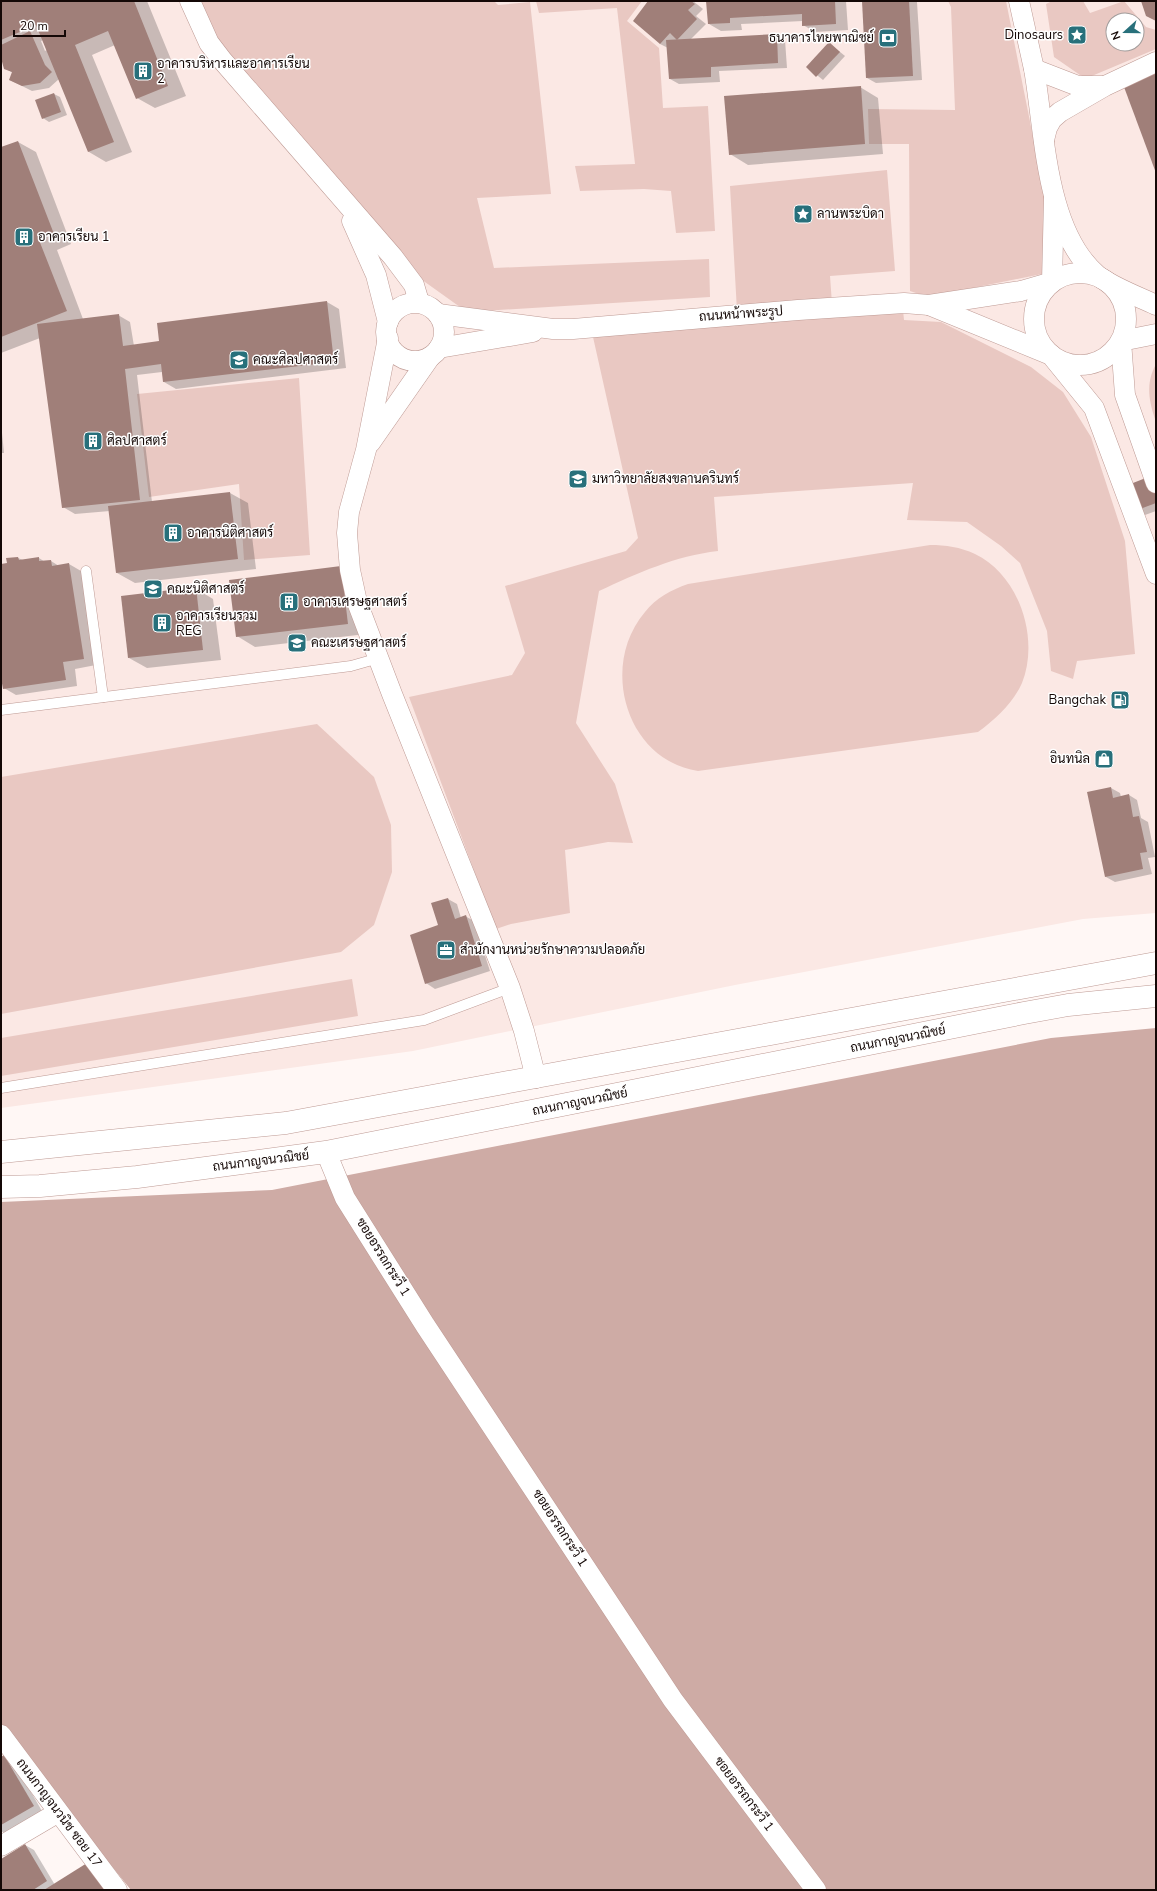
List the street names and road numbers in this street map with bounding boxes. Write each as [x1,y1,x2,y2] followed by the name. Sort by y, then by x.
[698,301,784,326] street label: ถนนหน้าพระรูป
[848,1020,947,1057] street label: ถนนกาญจนวณิชย์
[530,1083,629,1120] street label: ถนนกาญจนวณิชย์
[212,1145,310,1176] street label: ถนนกาญจนวณิชย์
[352,1214,415,1300] street label: ซอยอรรถกระวี 1
[528,1485,593,1570] street label: ซอยอรรถกระวี 1
[710,1752,779,1835] street label: ซอยอรรถกระวี 1
[12,1755,106,1871] street label: ถนนกาญจนวนิช ซอย 17

